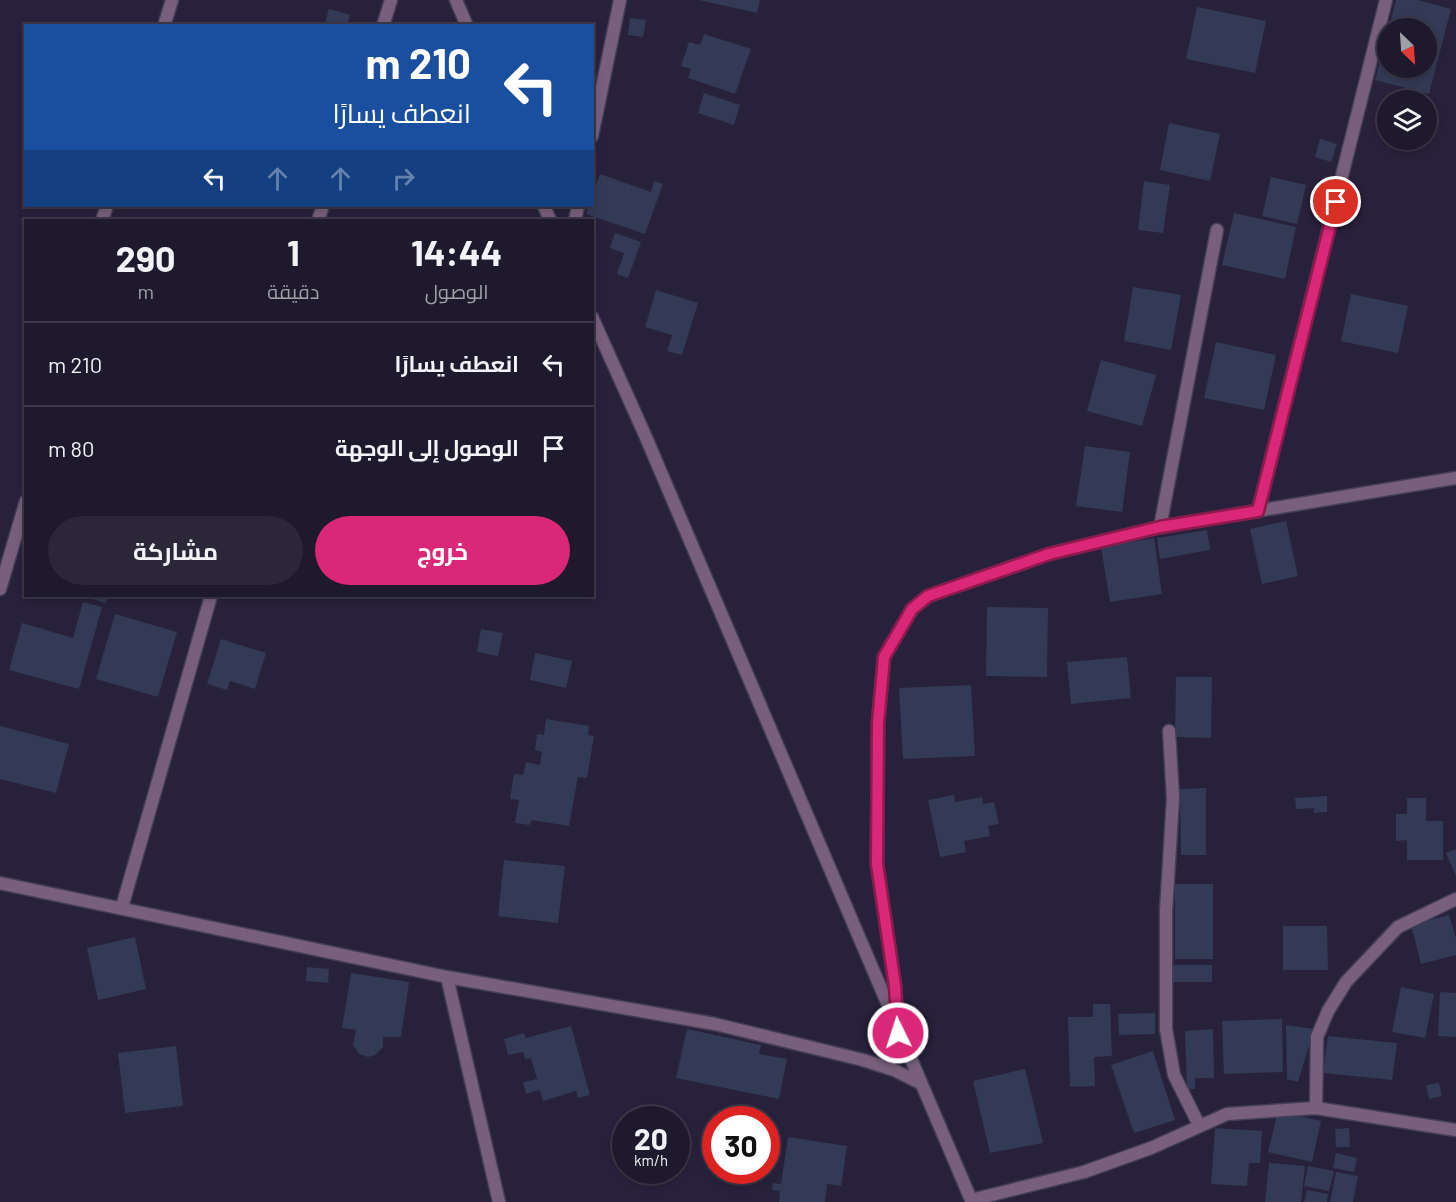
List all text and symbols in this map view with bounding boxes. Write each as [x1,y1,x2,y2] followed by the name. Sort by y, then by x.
[1377,18,1437,78] north arrow
[1377,18,1437,150] map controls
[365,37,471,87] text: 210 m
[492,48,570,126] icon: left
[1377,90,1437,150] button: layers
[332,96,471,128] text: انعطف يسارًا
[198,162,231,195] icon: left
[261,162,294,195] icon: ahead
[324,162,357,195] icon: ahead
[387,162,420,195] icon: right
[1310,176,1361,227] pin
[1319,185,1352,218] icon: arrive
[287,230,300,273] text: 1
[411,230,502,273] text: 14:44
[116,236,176,279] text: 290
[137,279,154,303] text: m
[267,279,319,303] text: دقيقة
[425,279,489,303] text: الوصول
[537,348,570,381] icon: left
[395,350,519,376] text: انعطف يسارًا
[48,351,102,377] text: 210 m
[537,432,570,465] icon: arrive
[335,434,519,460] text: الوصول إلى الوجهة
[48,435,95,461] text: 80 m
[48,516,303,585] button: مشاركة
[315,516,570,585] button: خروج
[866,1001,930,1065] position arrow
[702,1106,780,1184] speed limit sign: 30
[634,1120,668,1156] text: 20
[634,1151,668,1169] text: km/h

